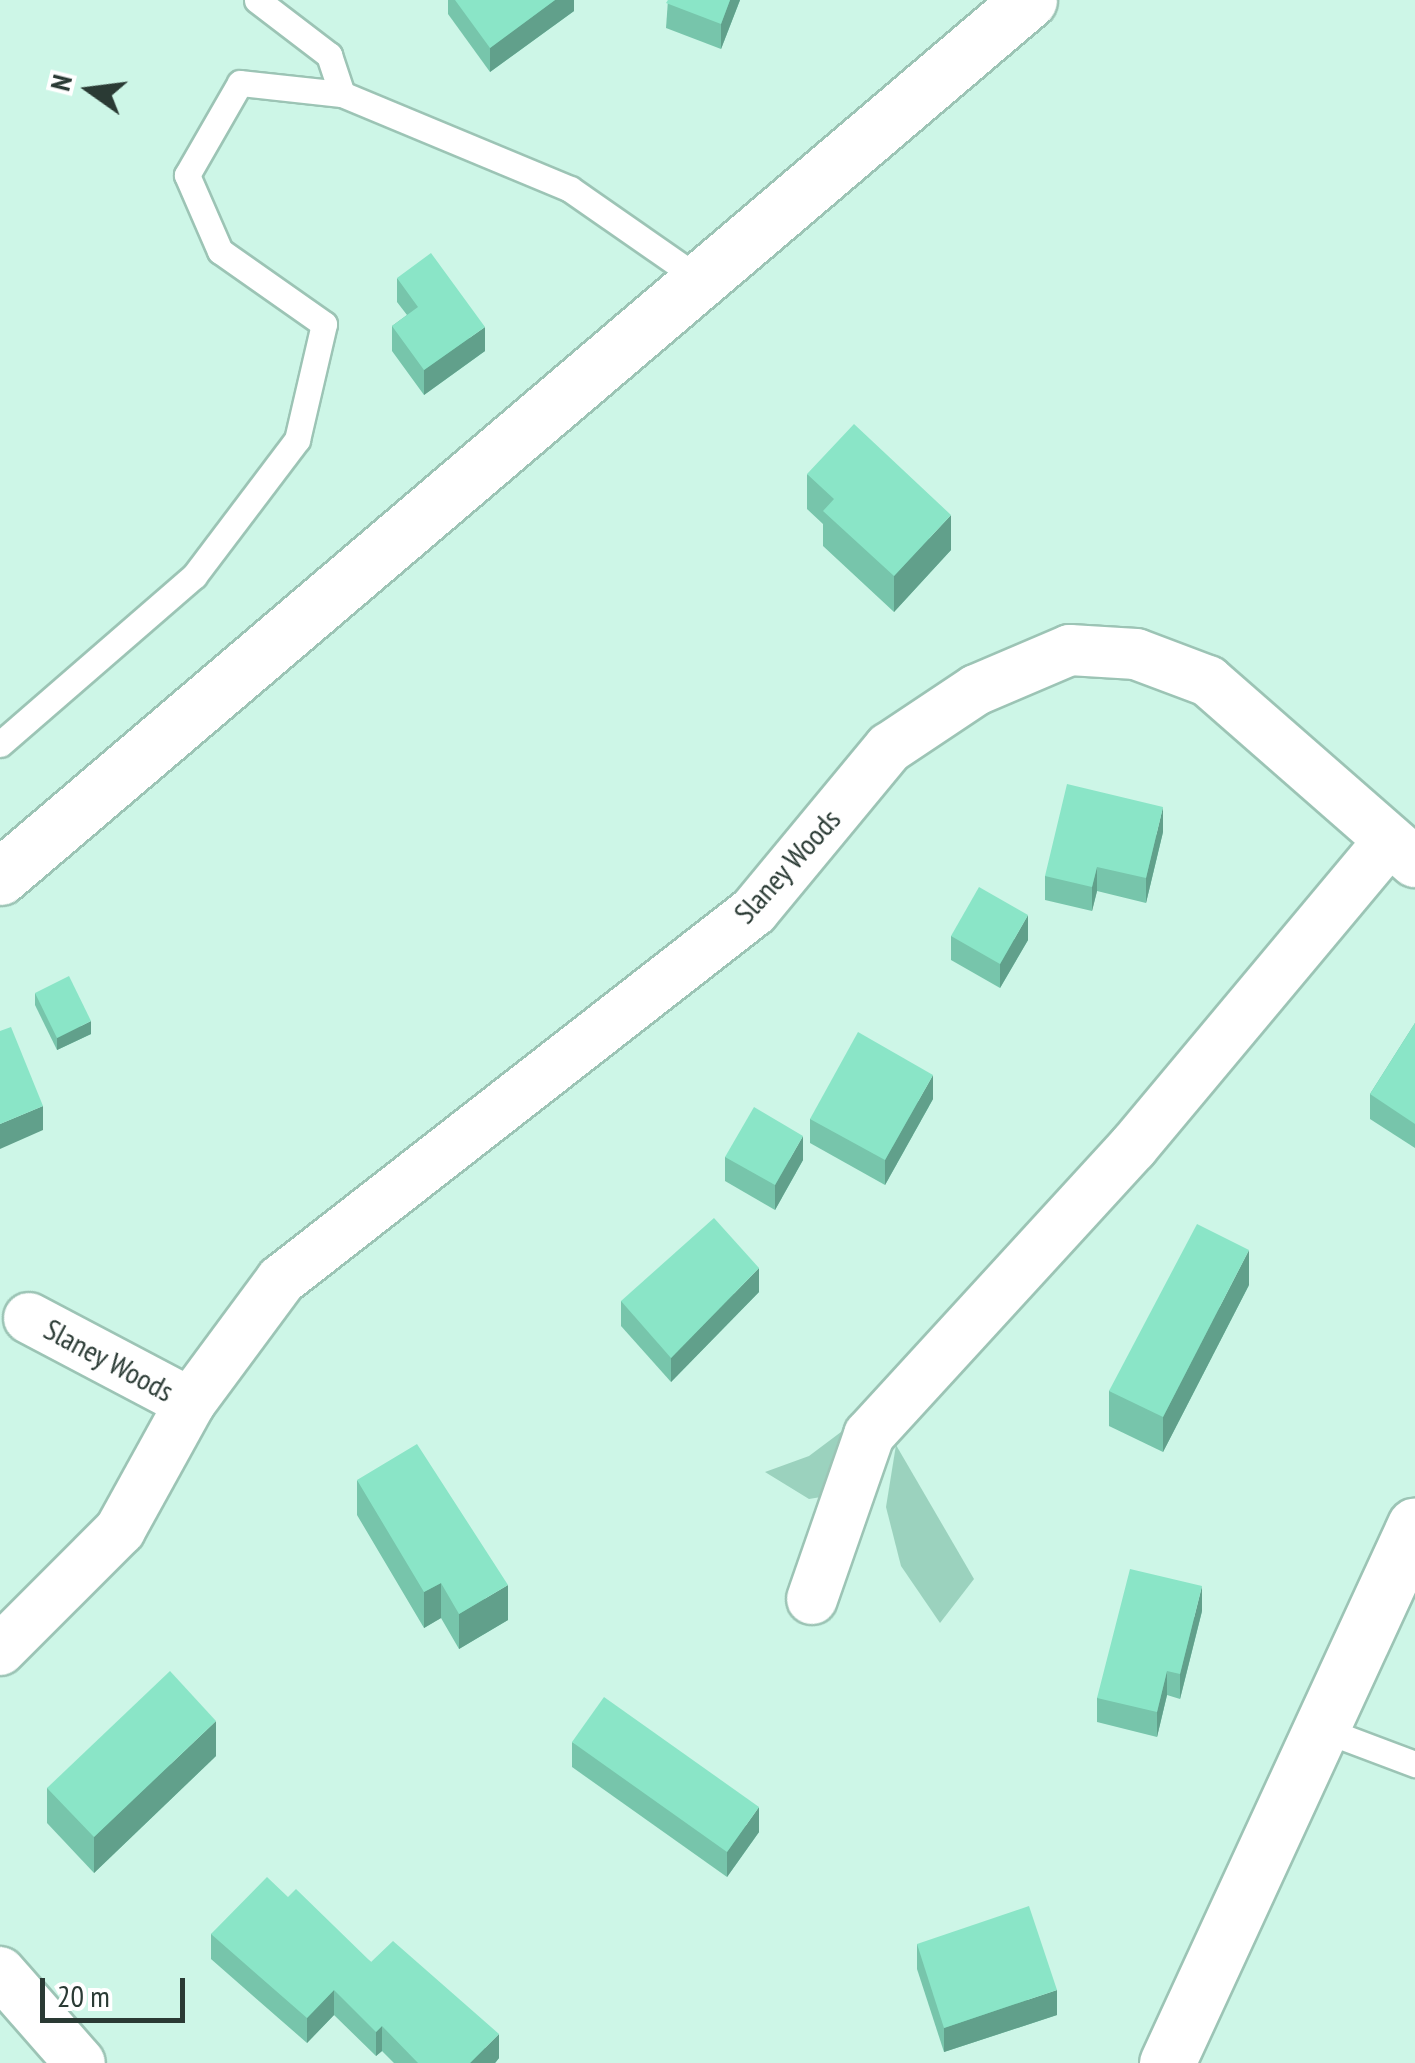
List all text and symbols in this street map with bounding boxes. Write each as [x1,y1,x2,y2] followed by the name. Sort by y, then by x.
[40,40,140,140] north arrow
[41,71,80,94] text: N
[726,801,848,931] street label: Slaney Woods
[38,1311,180,1409] street label: Slaney Woods
[45,1958,190,2020] scale bar
[57,1976,110,2015] text: 20 m

